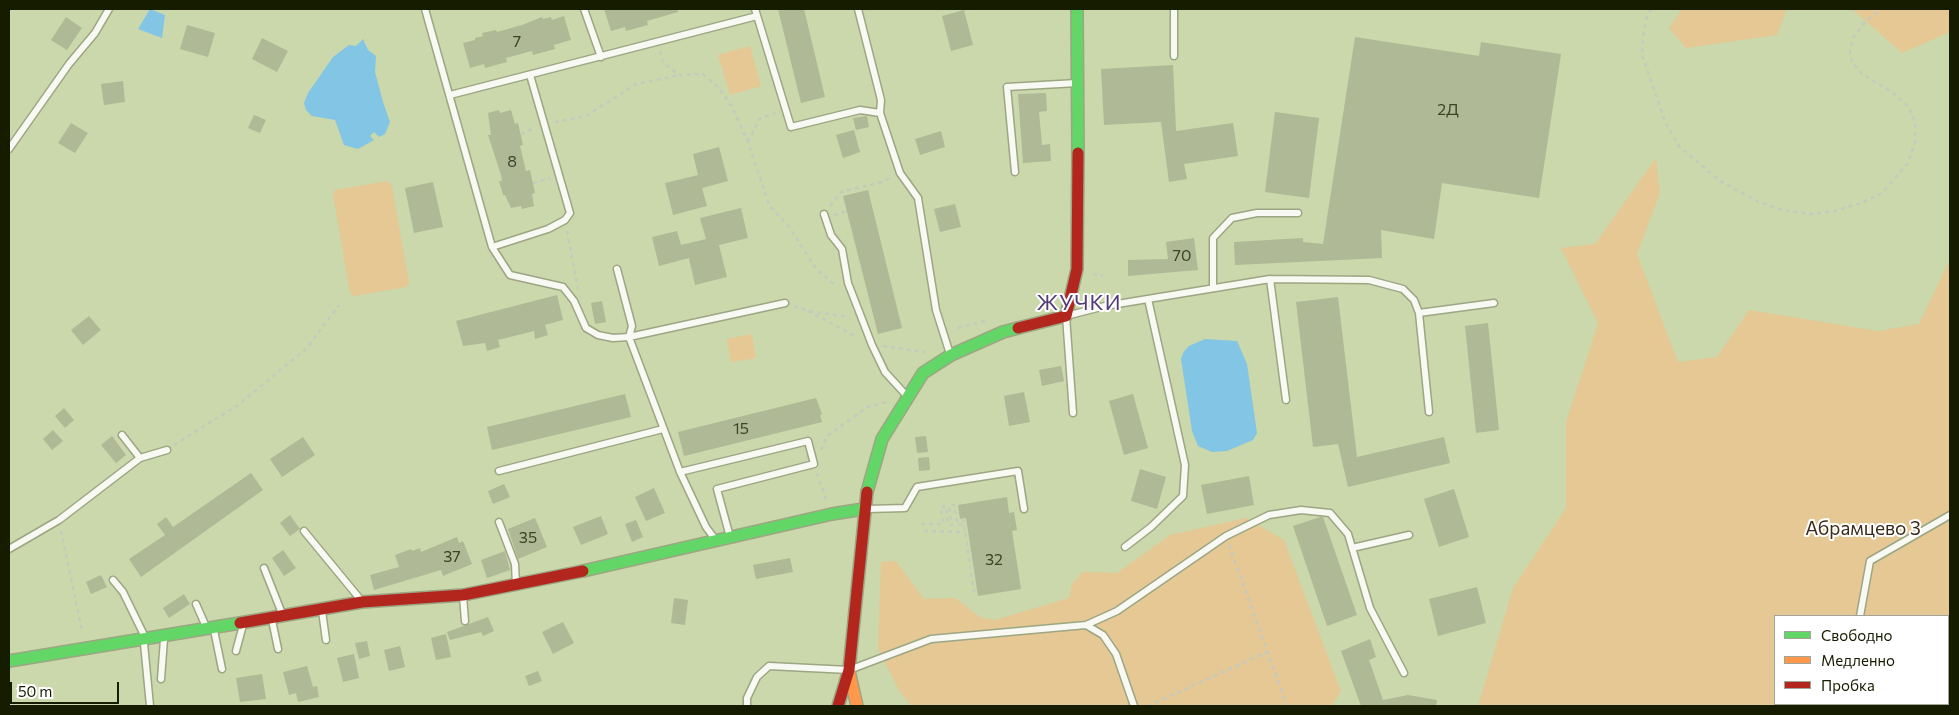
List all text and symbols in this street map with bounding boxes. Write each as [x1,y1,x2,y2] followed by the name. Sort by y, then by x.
[513,32,521,52] house number: 7
[1437,100,1459,120] house number: 2Д
[507,152,517,172] house number: 8
[1173,246,1191,266] house number: 70
[1036,290,1122,316] district label: ЖУЧКИ
[733,419,749,439] house number: 15
[1805,518,1921,540] park label: Абрамцево 3
[519,528,537,548] house number: 35
[443,547,461,567] house number: 37
[985,550,1003,570] house number: 32
[1774,615,1949,705] legend
[1821,626,1892,644] text: Свободно
[1821,651,1895,669] text: Медленно
[12,672,121,704] scale bar
[1821,676,1875,694] text: Пробка
[18,682,52,700] text: 50 m

